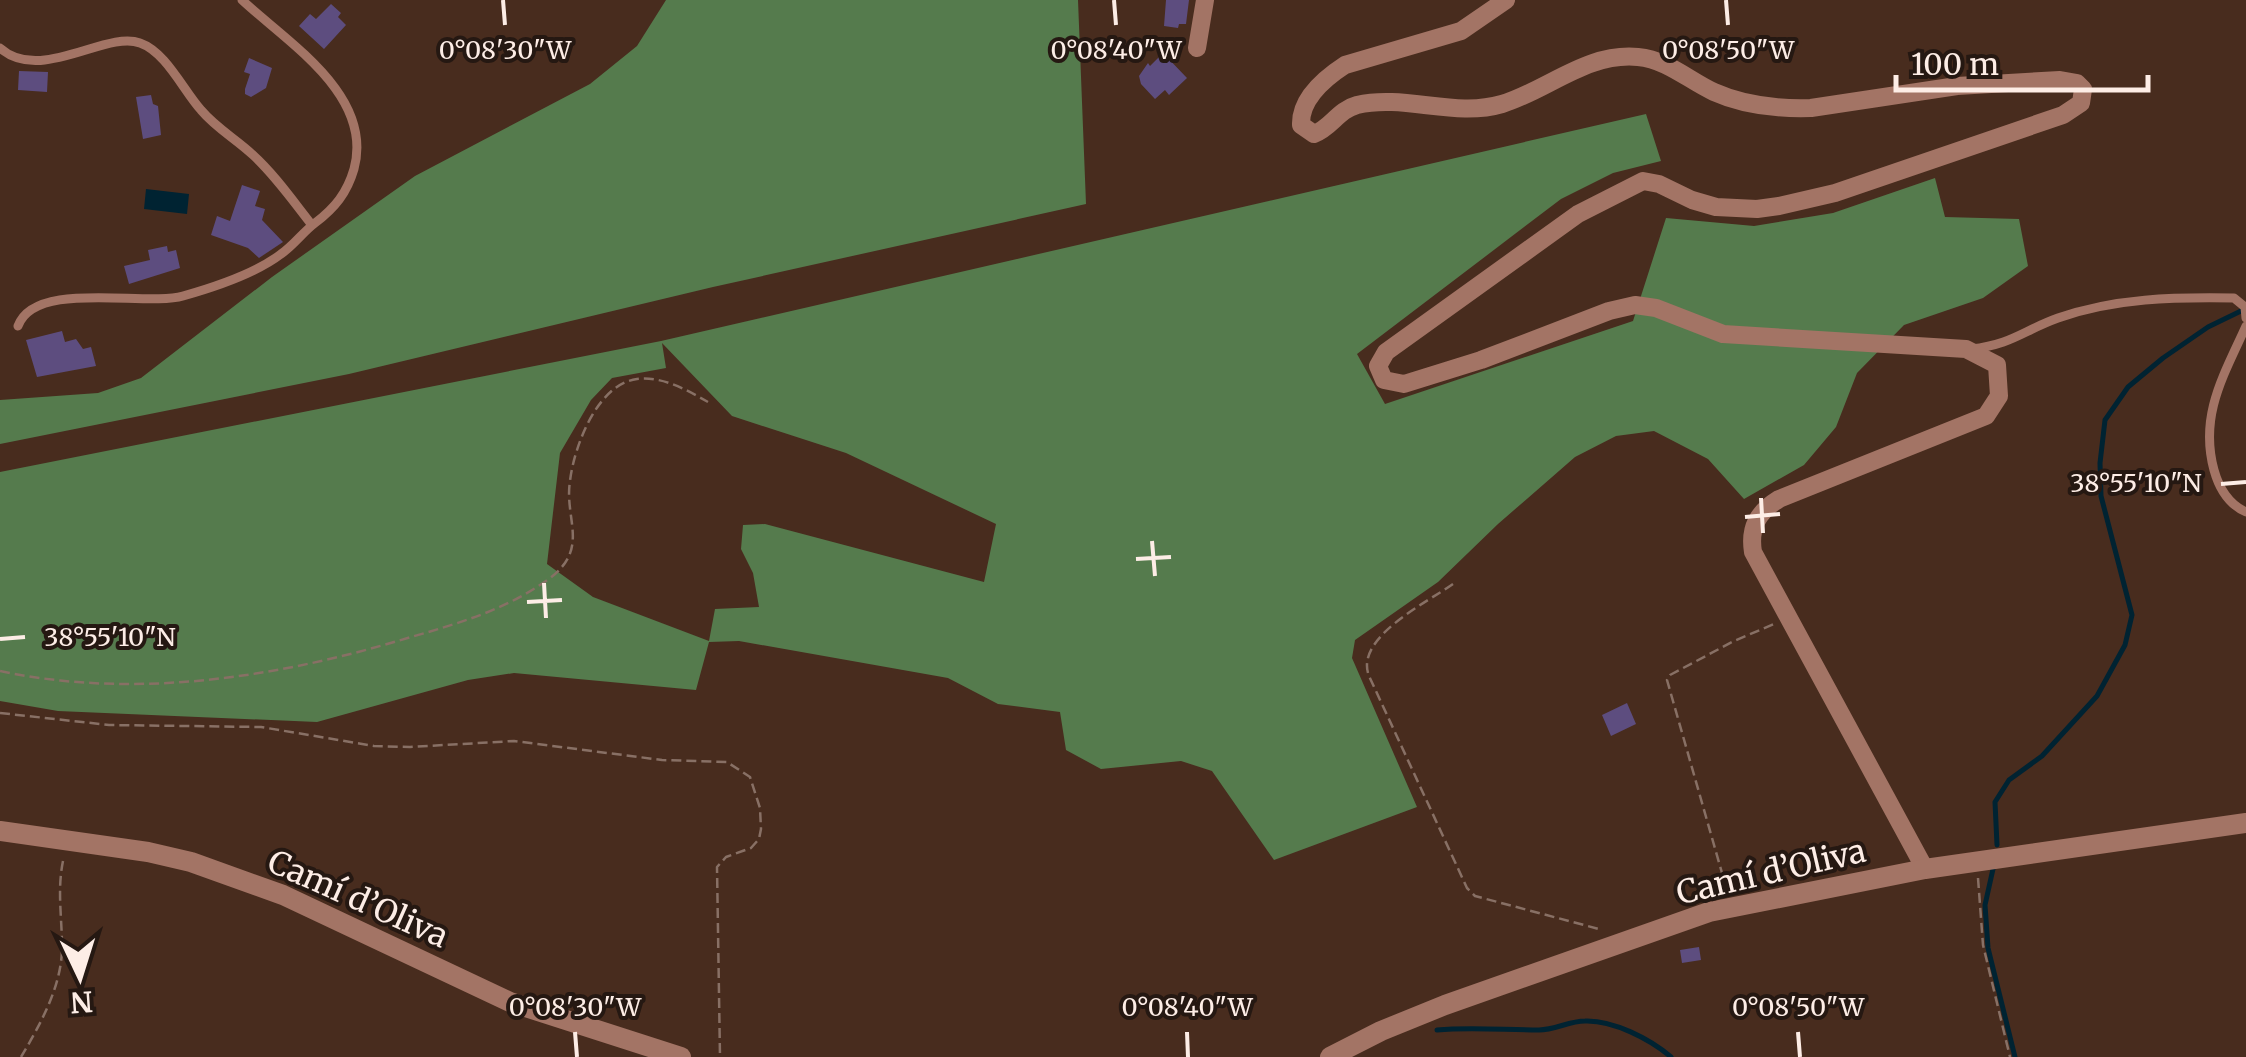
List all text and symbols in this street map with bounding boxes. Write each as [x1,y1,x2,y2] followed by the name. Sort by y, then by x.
[1896,30,2148,92] scale bar
[439,34,572,66] text: 0°08'30"W
[1050,34,1183,66] text: 0°08'40"W
[1662,34,1795,66] text: 0°08'50"W
[1911,45,1999,83] text: 100 m
[2070,467,2202,499] text: 38°55'10"N
[44,621,176,653] text: 38°55'10"N
[1672,831,1870,913] street label: Camí d’Oliva
[262,841,454,957] street label: Camí d’Oliva
[30,927,130,1027] north arrow
[69,983,94,1021] text: N
[509,991,642,1023] text: 0°08'30"W
[1121,991,1254,1023] text: 0°08'40"W
[1732,991,1865,1023] text: 0°08'50"W

